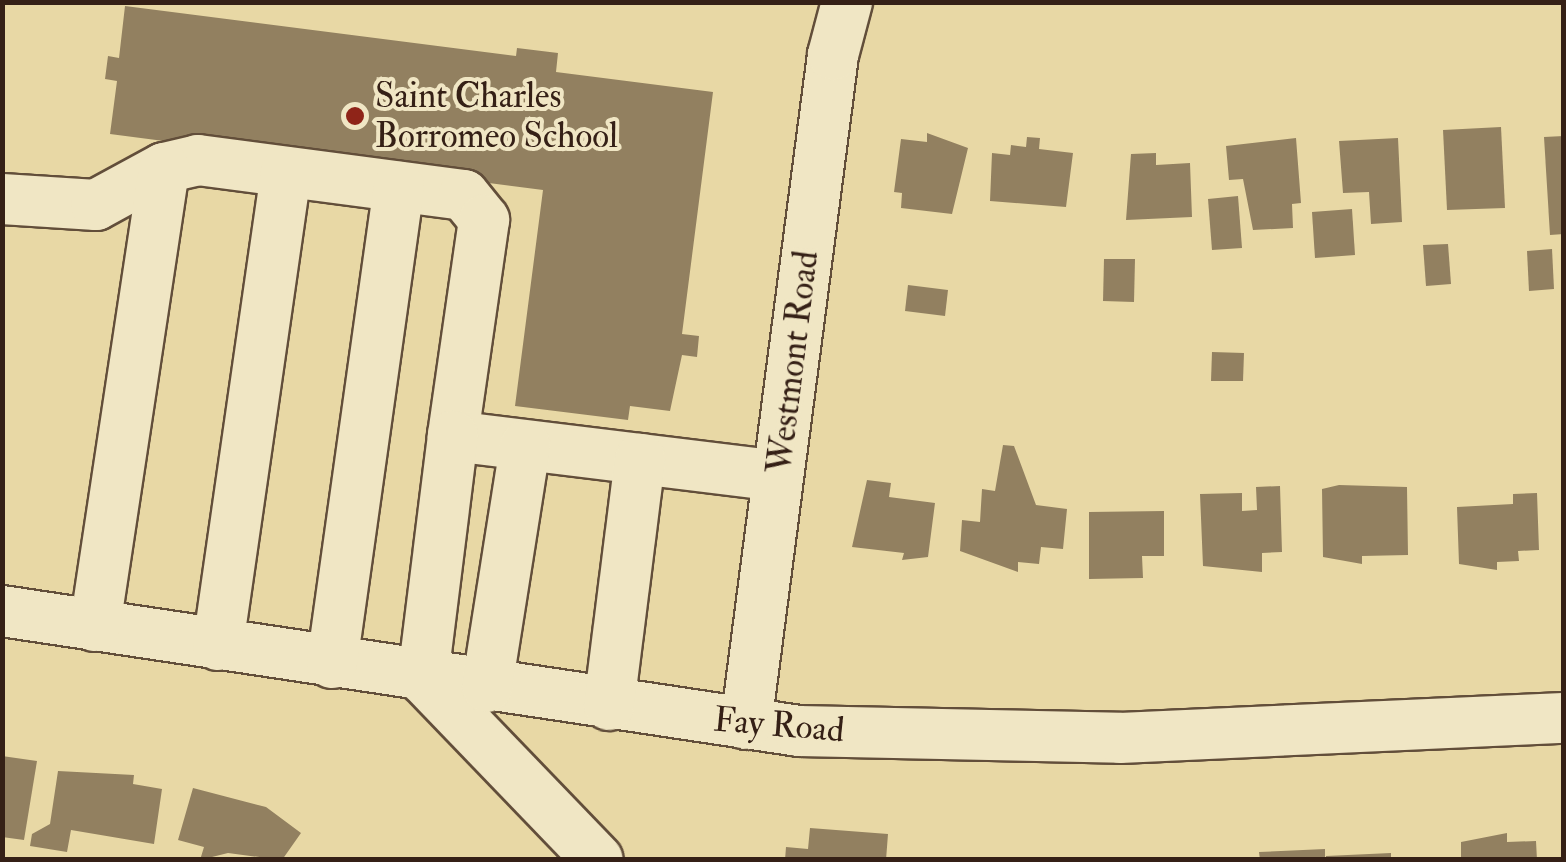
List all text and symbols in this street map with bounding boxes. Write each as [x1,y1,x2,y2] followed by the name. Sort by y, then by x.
[375,75,618,157] place label: Saint Charles Borromeo School
[344,105,366,127] marker: Saint Charles Borromeo School
[759,248,827,476] street label: Westmont Road
[712,698,846,752] street label: Fay Road

